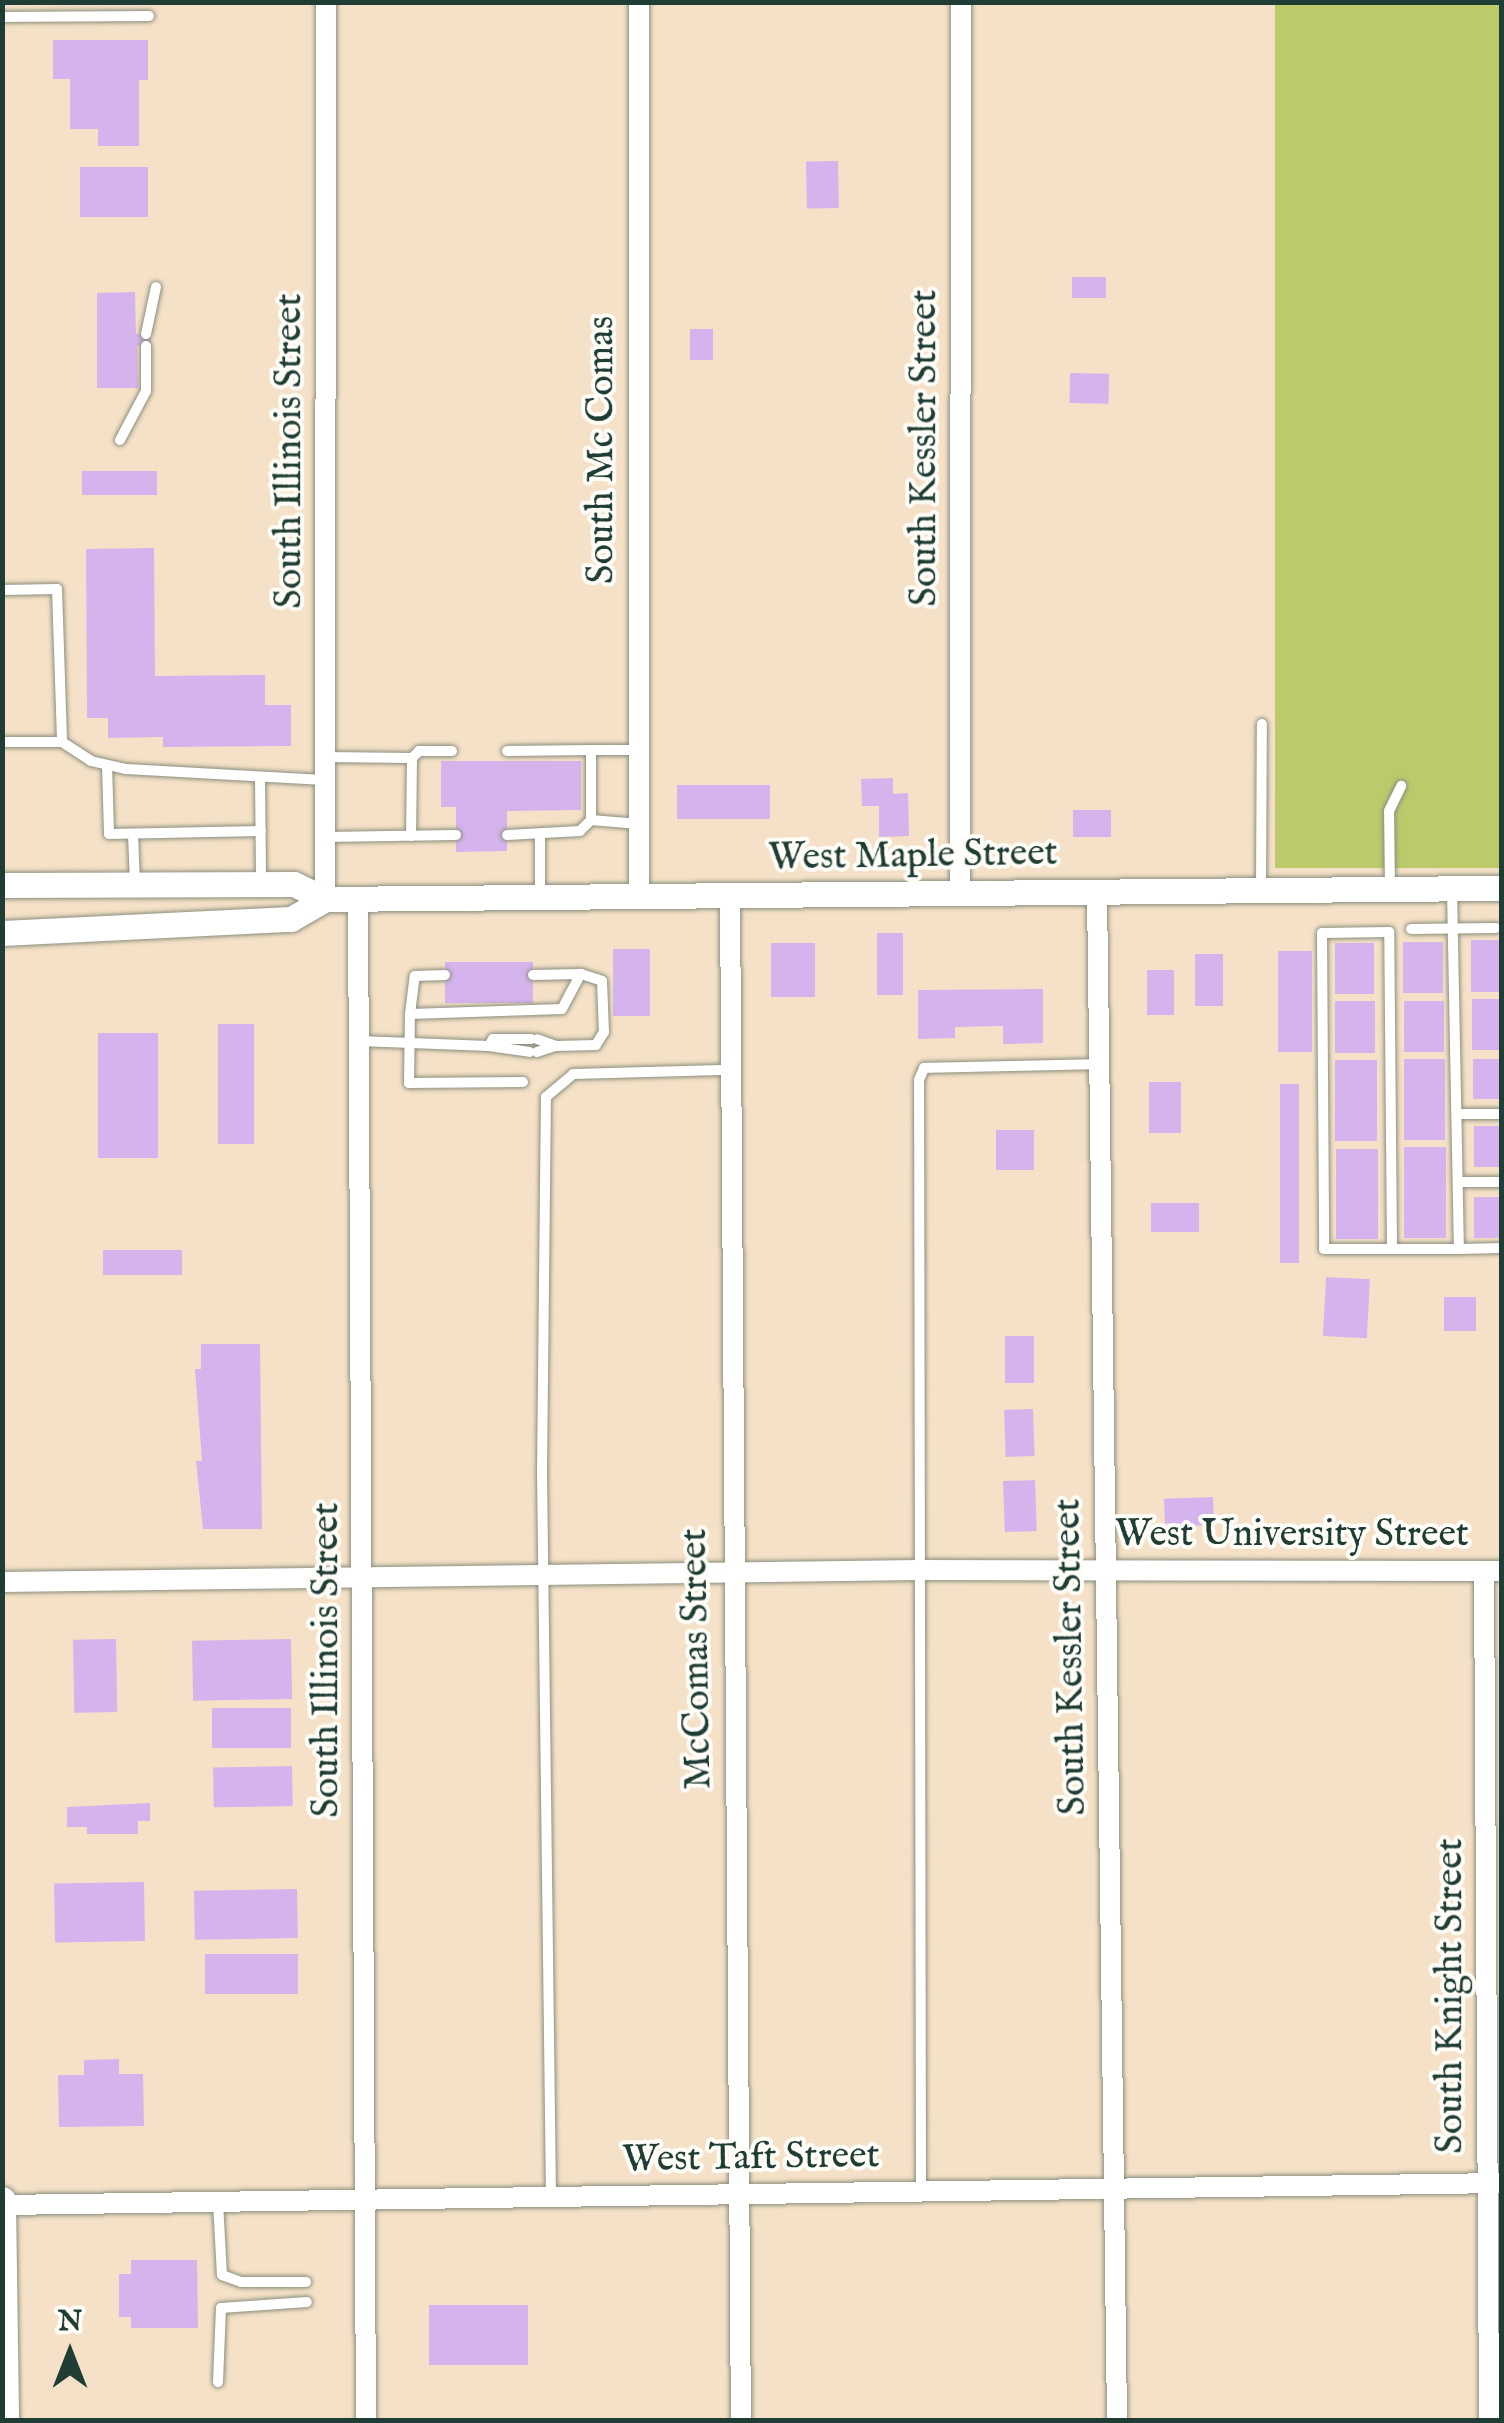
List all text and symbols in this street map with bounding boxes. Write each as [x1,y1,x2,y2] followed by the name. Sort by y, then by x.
[903,289,949,607] street label: South Kessler Street
[268,293,314,609] street label: South Illinois Street
[580,316,626,584] street label: South Mc Comas
[768,832,1058,882] street label: West Maple Street
[1046,1498,1098,1816] street label: South Kessler Street
[305,1502,351,1818] street label: South Illinois Street
[1115,1513,1469,1559] street label: West University Street
[673,1528,723,1790] street label: McComas Street
[1429,1838,1475,2154] street label: South Knight Street
[622,2134,880,2184] street label: West Taft Street
[20,2303,120,2403] north arrow
[58,2305,82,2340] text: N

